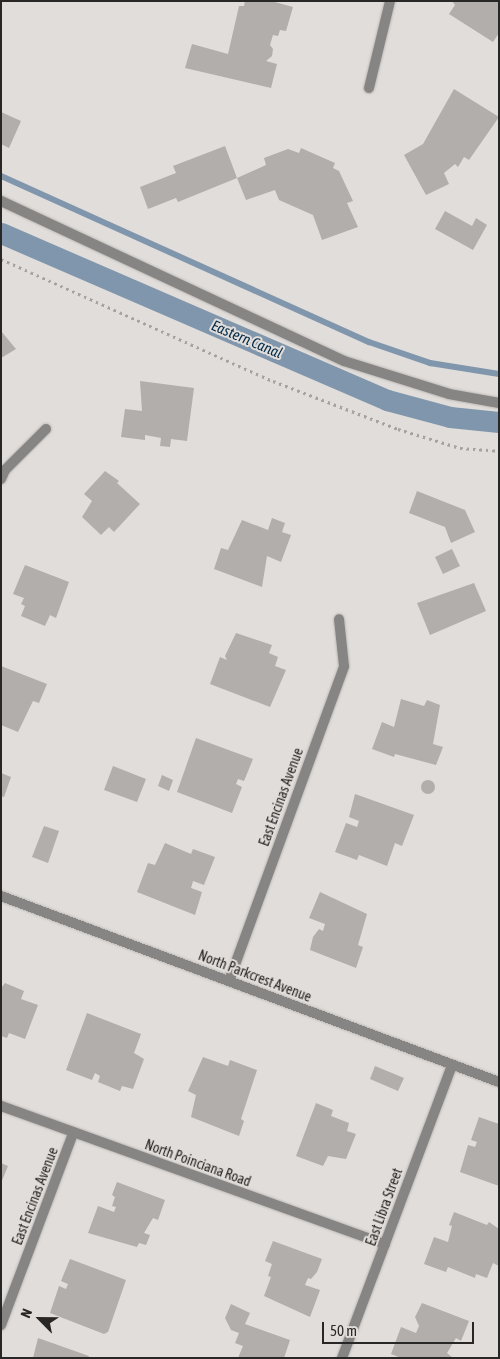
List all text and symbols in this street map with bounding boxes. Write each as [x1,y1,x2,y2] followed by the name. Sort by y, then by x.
[209,316,285,362] water label: Eastern Canal
[255,746,307,848] street label: East Encinas Avenue
[196,947,314,1005] street label: North Parkcrest Avenue
[143,1136,253,1190] street label: North Poinciana Road
[9,1145,61,1247] street label: East Encinas Avenue
[362,1166,406,1248] street label: East Libra Street
[15,1294,65,1344] north arrow
[17,1306,35,1320] text: N
[325,1312,478,1344] scale bar
[330,1322,357,1339] text: 50 m

